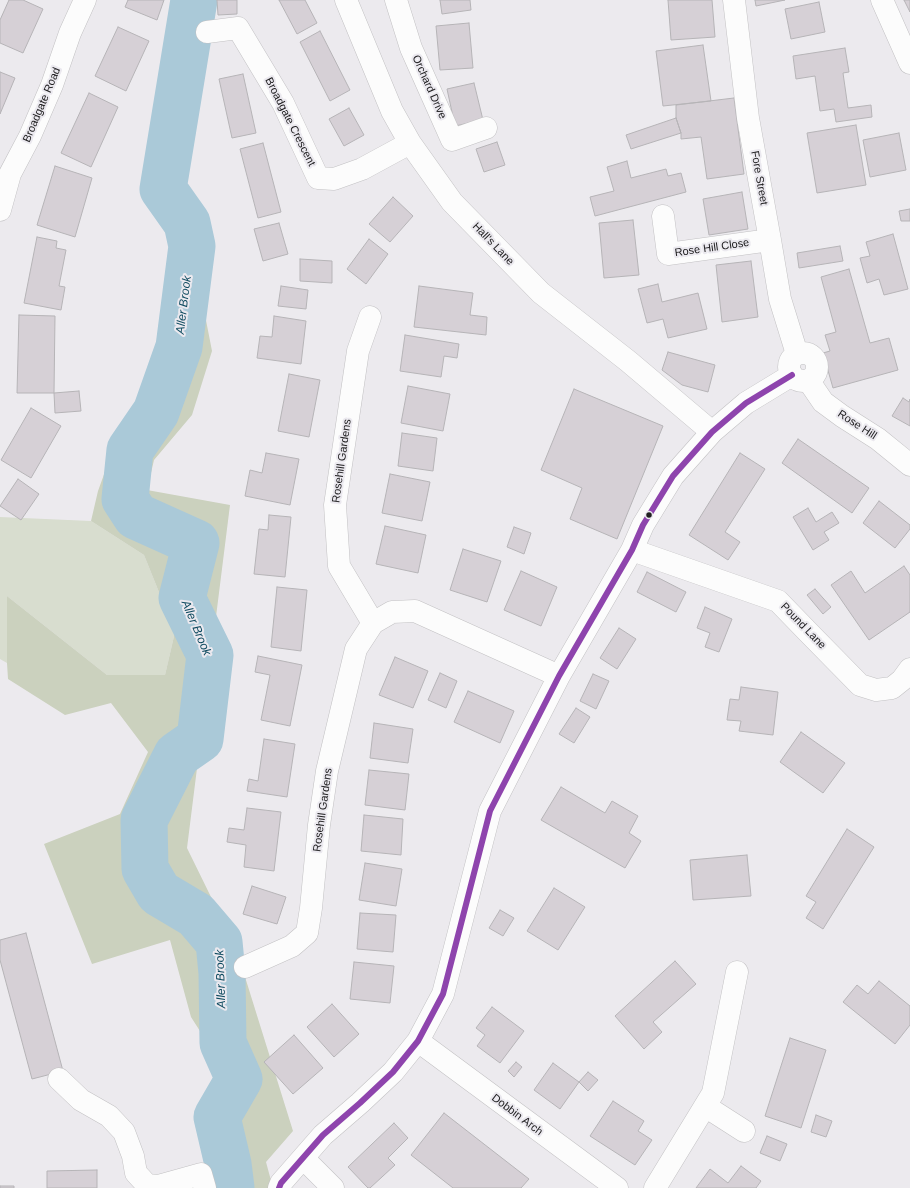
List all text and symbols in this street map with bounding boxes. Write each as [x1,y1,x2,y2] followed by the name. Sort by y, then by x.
[409,53,449,121] street label: Orchard Drive
[20,66,64,144] street label: Broadgate Road
[262,75,318,169] street label: Broadgate Crescent
[748,150,770,206] street label: Fore Street
[469,220,517,268] street label: Hall's Lane
[674,236,750,260] street label: Rose Hill Close
[173,275,195,335] water label: Aller Brook
[835,407,879,443] street label: Rose Hill
[330,418,354,504] street label: Rosehill Gardens
[644,510,654,520] unlabelled marker
[178,598,214,658] water label: Aller Brook
[778,600,828,652] street label: Pound Lane
[311,767,335,853] street label: Rosehill Gardens
[213,949,229,1009] water label: Aller Brook
[489,1092,545,1138] street label: Dobbin Arch

